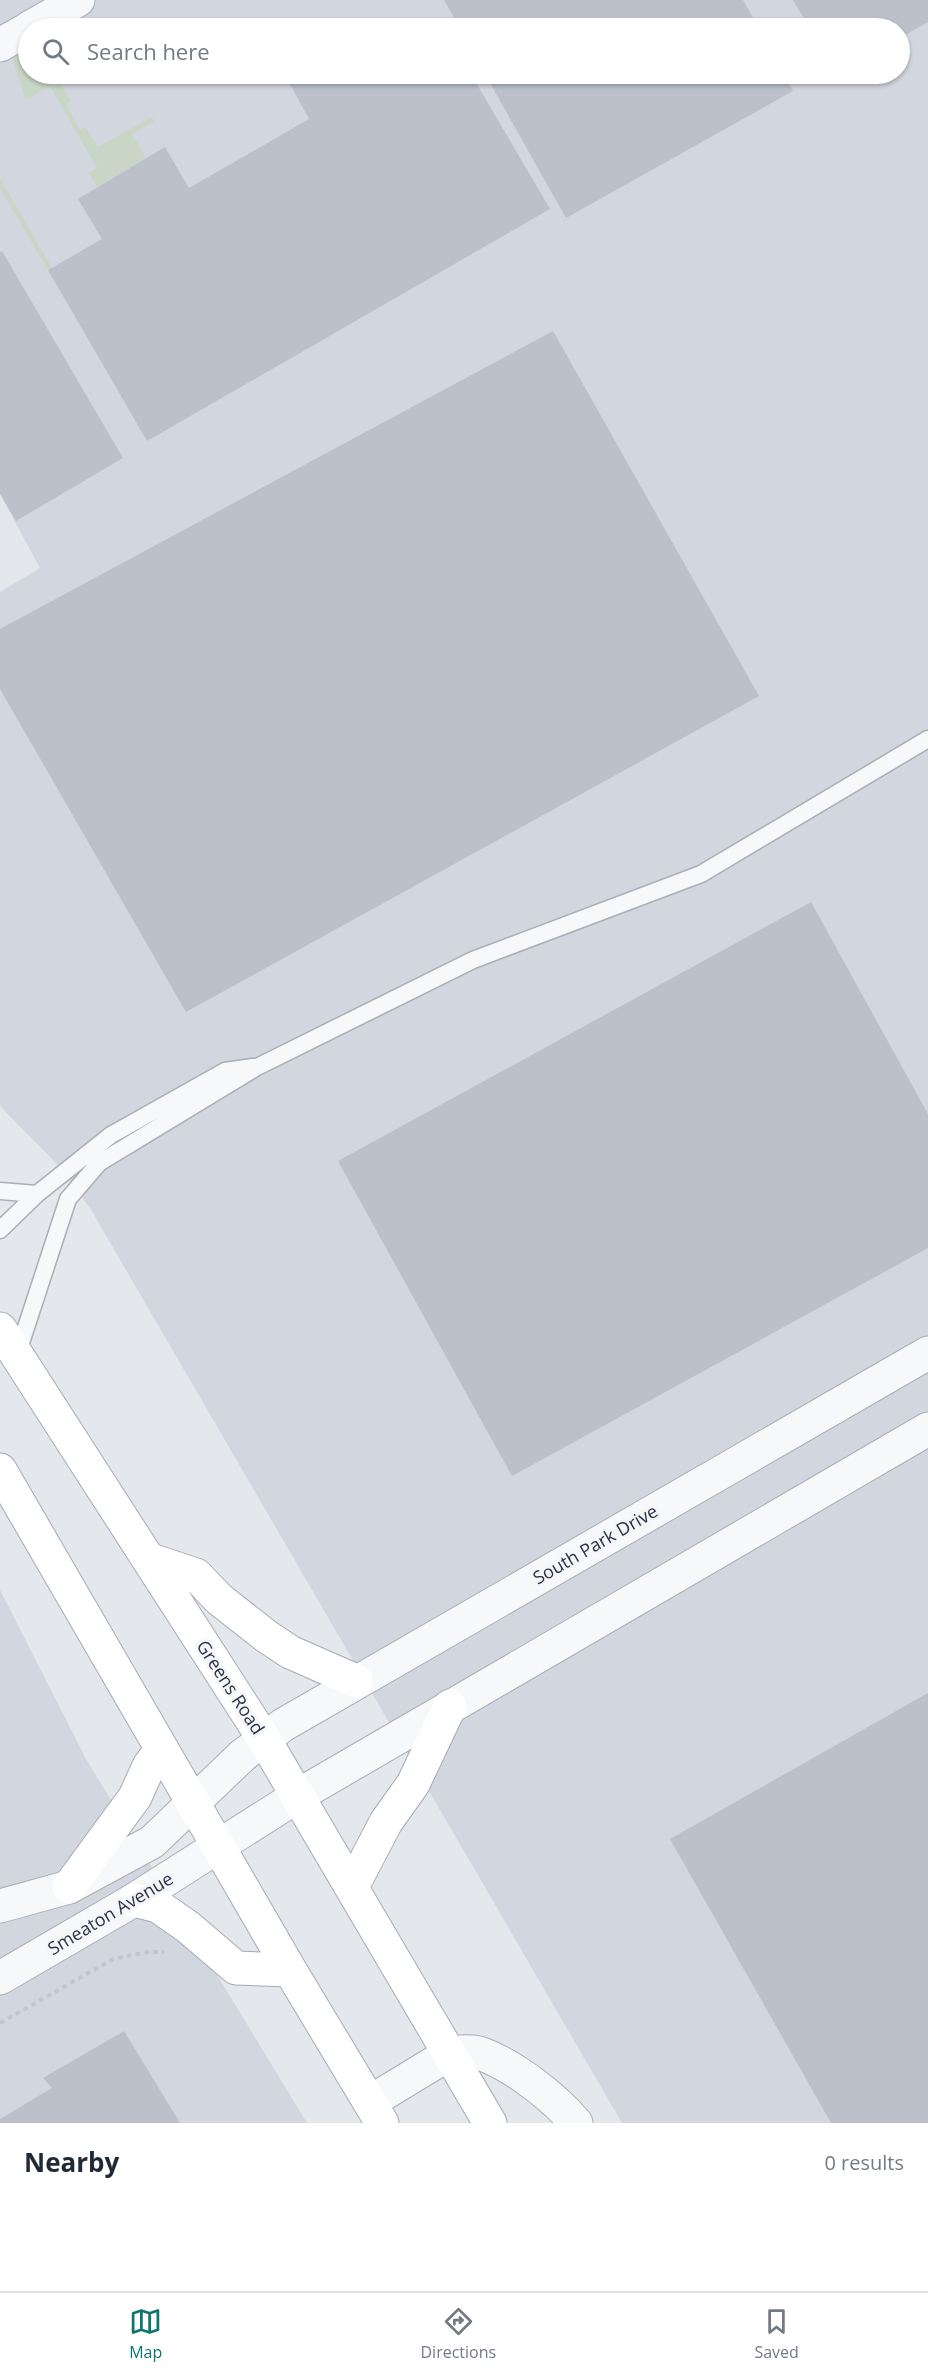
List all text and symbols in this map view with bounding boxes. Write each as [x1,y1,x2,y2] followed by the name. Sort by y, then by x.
[18,18,910,84] search box
[39,35,72,68] icon: search
[87,36,210,66] text: Search here
[528,1499,662,1589] street label: South Park Drive
[192,1635,270,1739] street label: Greens Road
[43,1866,177,1960] street label: Smeaton Avenue
[24,2144,119,2180] text: Nearby
[824,2149,904,2176] text: 0 results
[129,2305,162,2363] tab: Map
[421,2305,496,2363] tab: Directions
[754,2305,799,2363] tab: Saved

